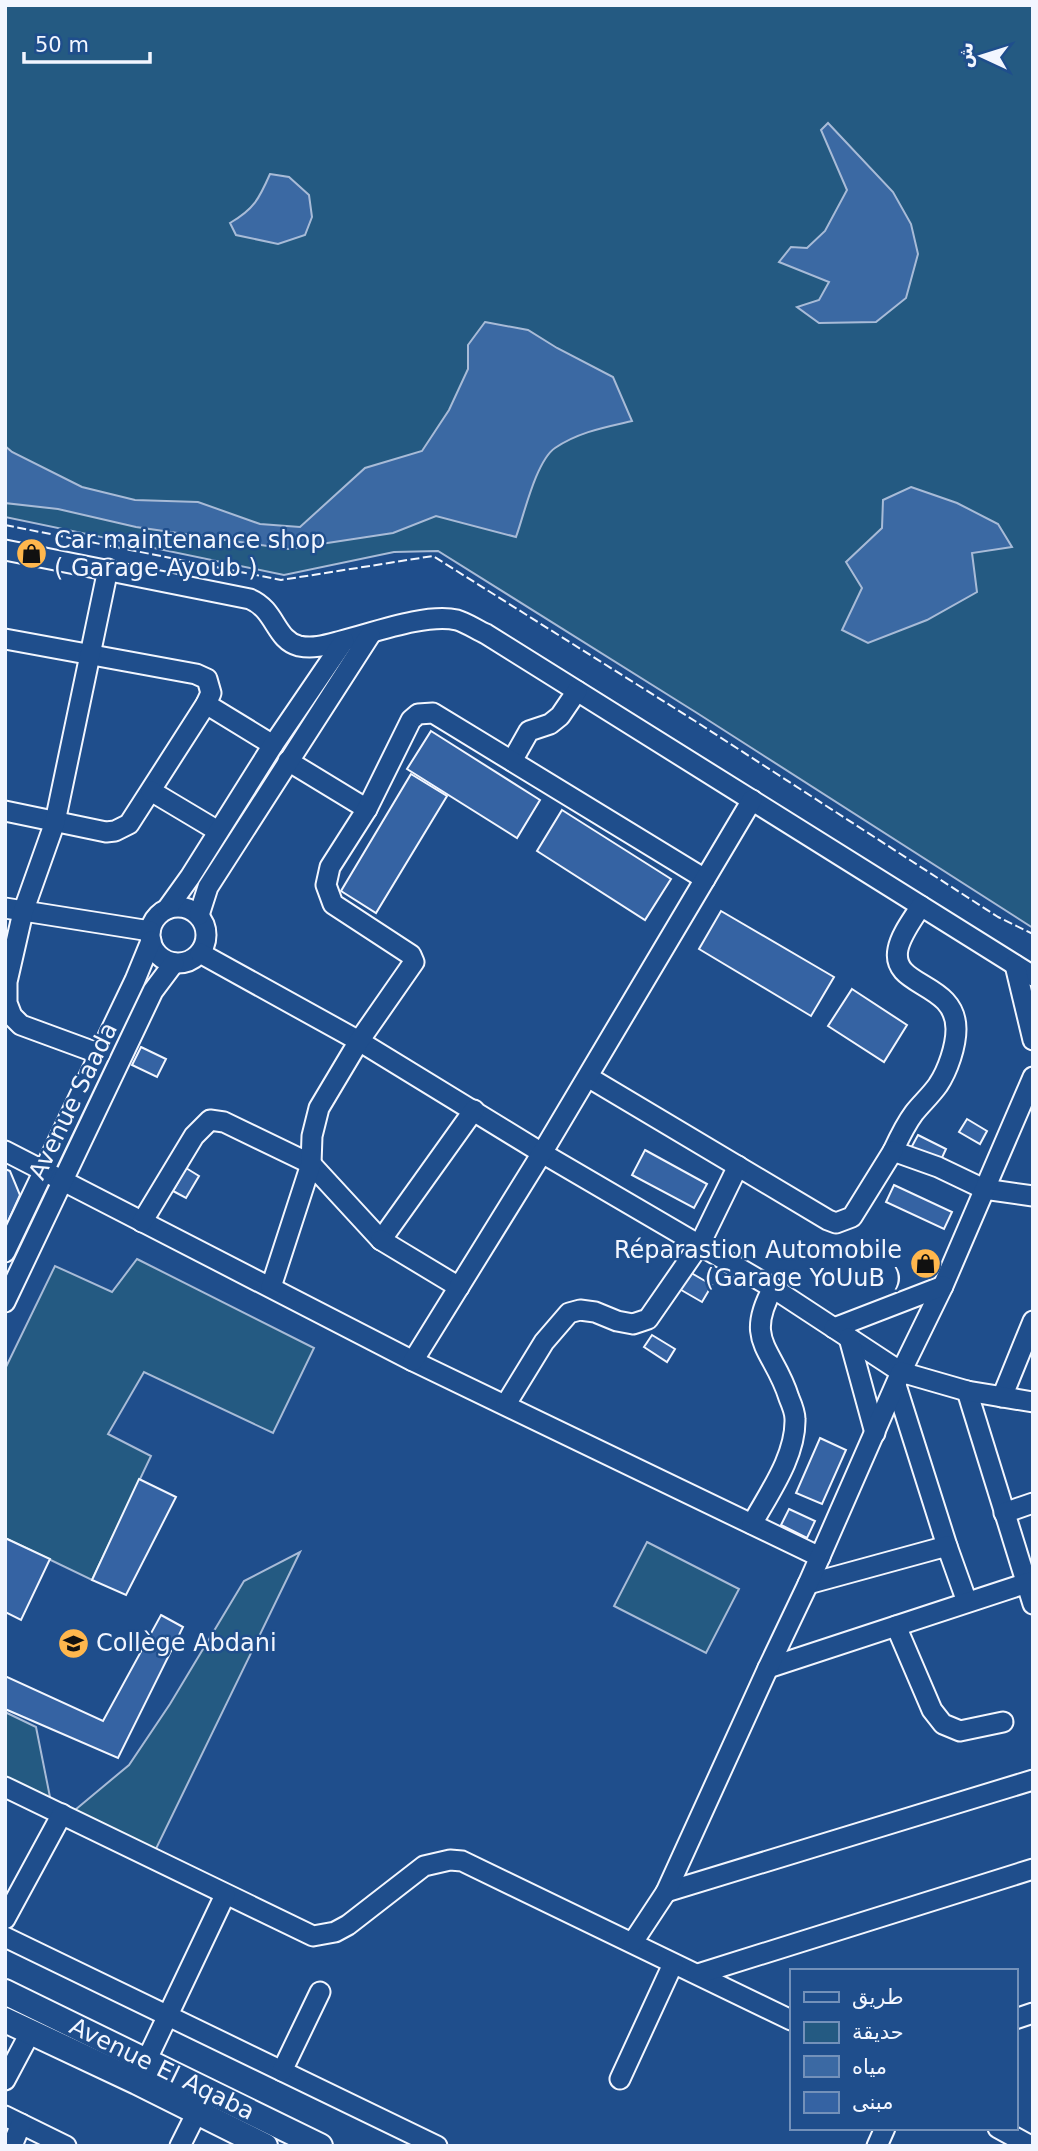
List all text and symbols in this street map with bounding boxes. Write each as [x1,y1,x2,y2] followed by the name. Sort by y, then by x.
[24,21,150,65] scale bar
[947,21,1017,91] north arrow
[35,33,89,57] text: 50 m
[953,41,978,69] text: ش
[54,526,325,582] place label: Car maintenance shop ( Garage Ayoub )
[14,537,48,571] shop icon: Car maintenance shop ( Garage Ayoub )
[23,1018,123,1184] street label: Avenue Saada
[614,1236,902,1292] place label: Réparastion Automobile (Garage YoUuB )
[908,1247,942,1281] shop icon: Réparastion Automobile (Garage YoUuB )
[56,1626,90,1660] school or university icon: Collège Abdani
[96,1629,277,1657] place label: Collège Abdani
[790,1969,1017,2130] legend
[852,1985,904,2009] text: طريق
[65,2012,259,2126] street label: Avenue El Aqaba
[852,2020,904,2044] text: حديقة
[852,2055,887,2079] text: مياه
[852,2090,893,2114] text: مبنى

